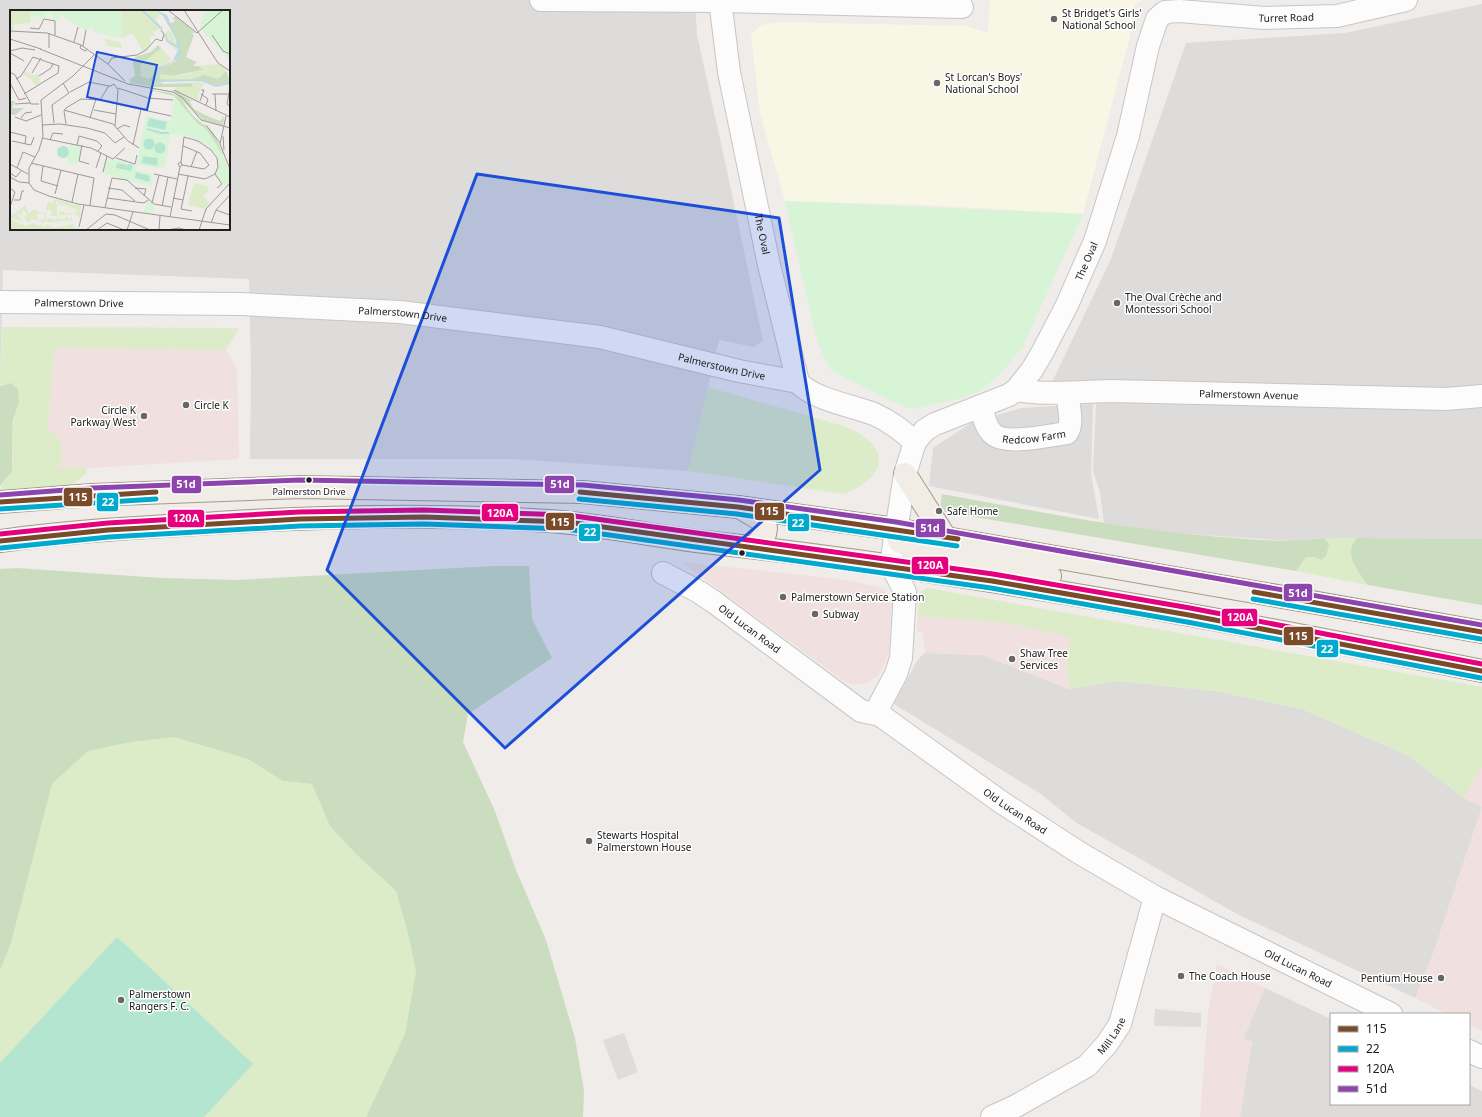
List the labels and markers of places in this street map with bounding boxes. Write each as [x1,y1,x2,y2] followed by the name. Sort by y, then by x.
[1062,6,1142,32] place label: St Bridget's Girls' National School
[1049,14,1059,24] marker: St Bridget's Girls' National School
[945,70,1022,96] place label: St Lorcan's Boys' National School
[932,78,942,88] marker: St Lorcan's Boys' National School
[1125,290,1222,316] place label: The Oval Crèche and Montessori School
[1112,298,1122,308] marker: The Oval Crèche and Montessori School
[194,398,229,412] place label: Circle K
[181,400,191,410] marker: Circle K
[71,403,137,429] place label: Circle K Parkway West
[139,411,149,421] marker: Circle K Parkway West
[304,475,314,485] marker: Palmerston Drive
[272,485,346,498] place label: Palmerston Drive
[947,504,999,518] place label: Safe Home
[934,506,944,516] marker: Safe Home
[737,548,747,558] unlabelled marker
[791,590,924,604] place label: Palmerstown Service Station
[778,592,788,602] marker: Palmerstown Service Station
[823,607,860,621] place label: Subway
[810,609,820,619] marker: Subway
[1020,646,1068,672] place label: Shaw Tree Services
[1007,654,1017,664] marker: Shaw Tree Services
[597,828,692,854] place label: Stewarts Hospital Palmerstown House
[584,836,594,846] marker: Stewarts Hospital Palmerstown House
[1189,969,1271,983] place label: The Coach House
[1176,971,1186,981] marker: The Coach House
[1361,971,1433,985] place label: Pentium House
[1436,973,1446,983] marker: Pentium House
[129,987,191,1013] place label: Palmerstown Rangers F. C.
[116,995,126,1005] marker: Palmerstown Rangers F. C.

